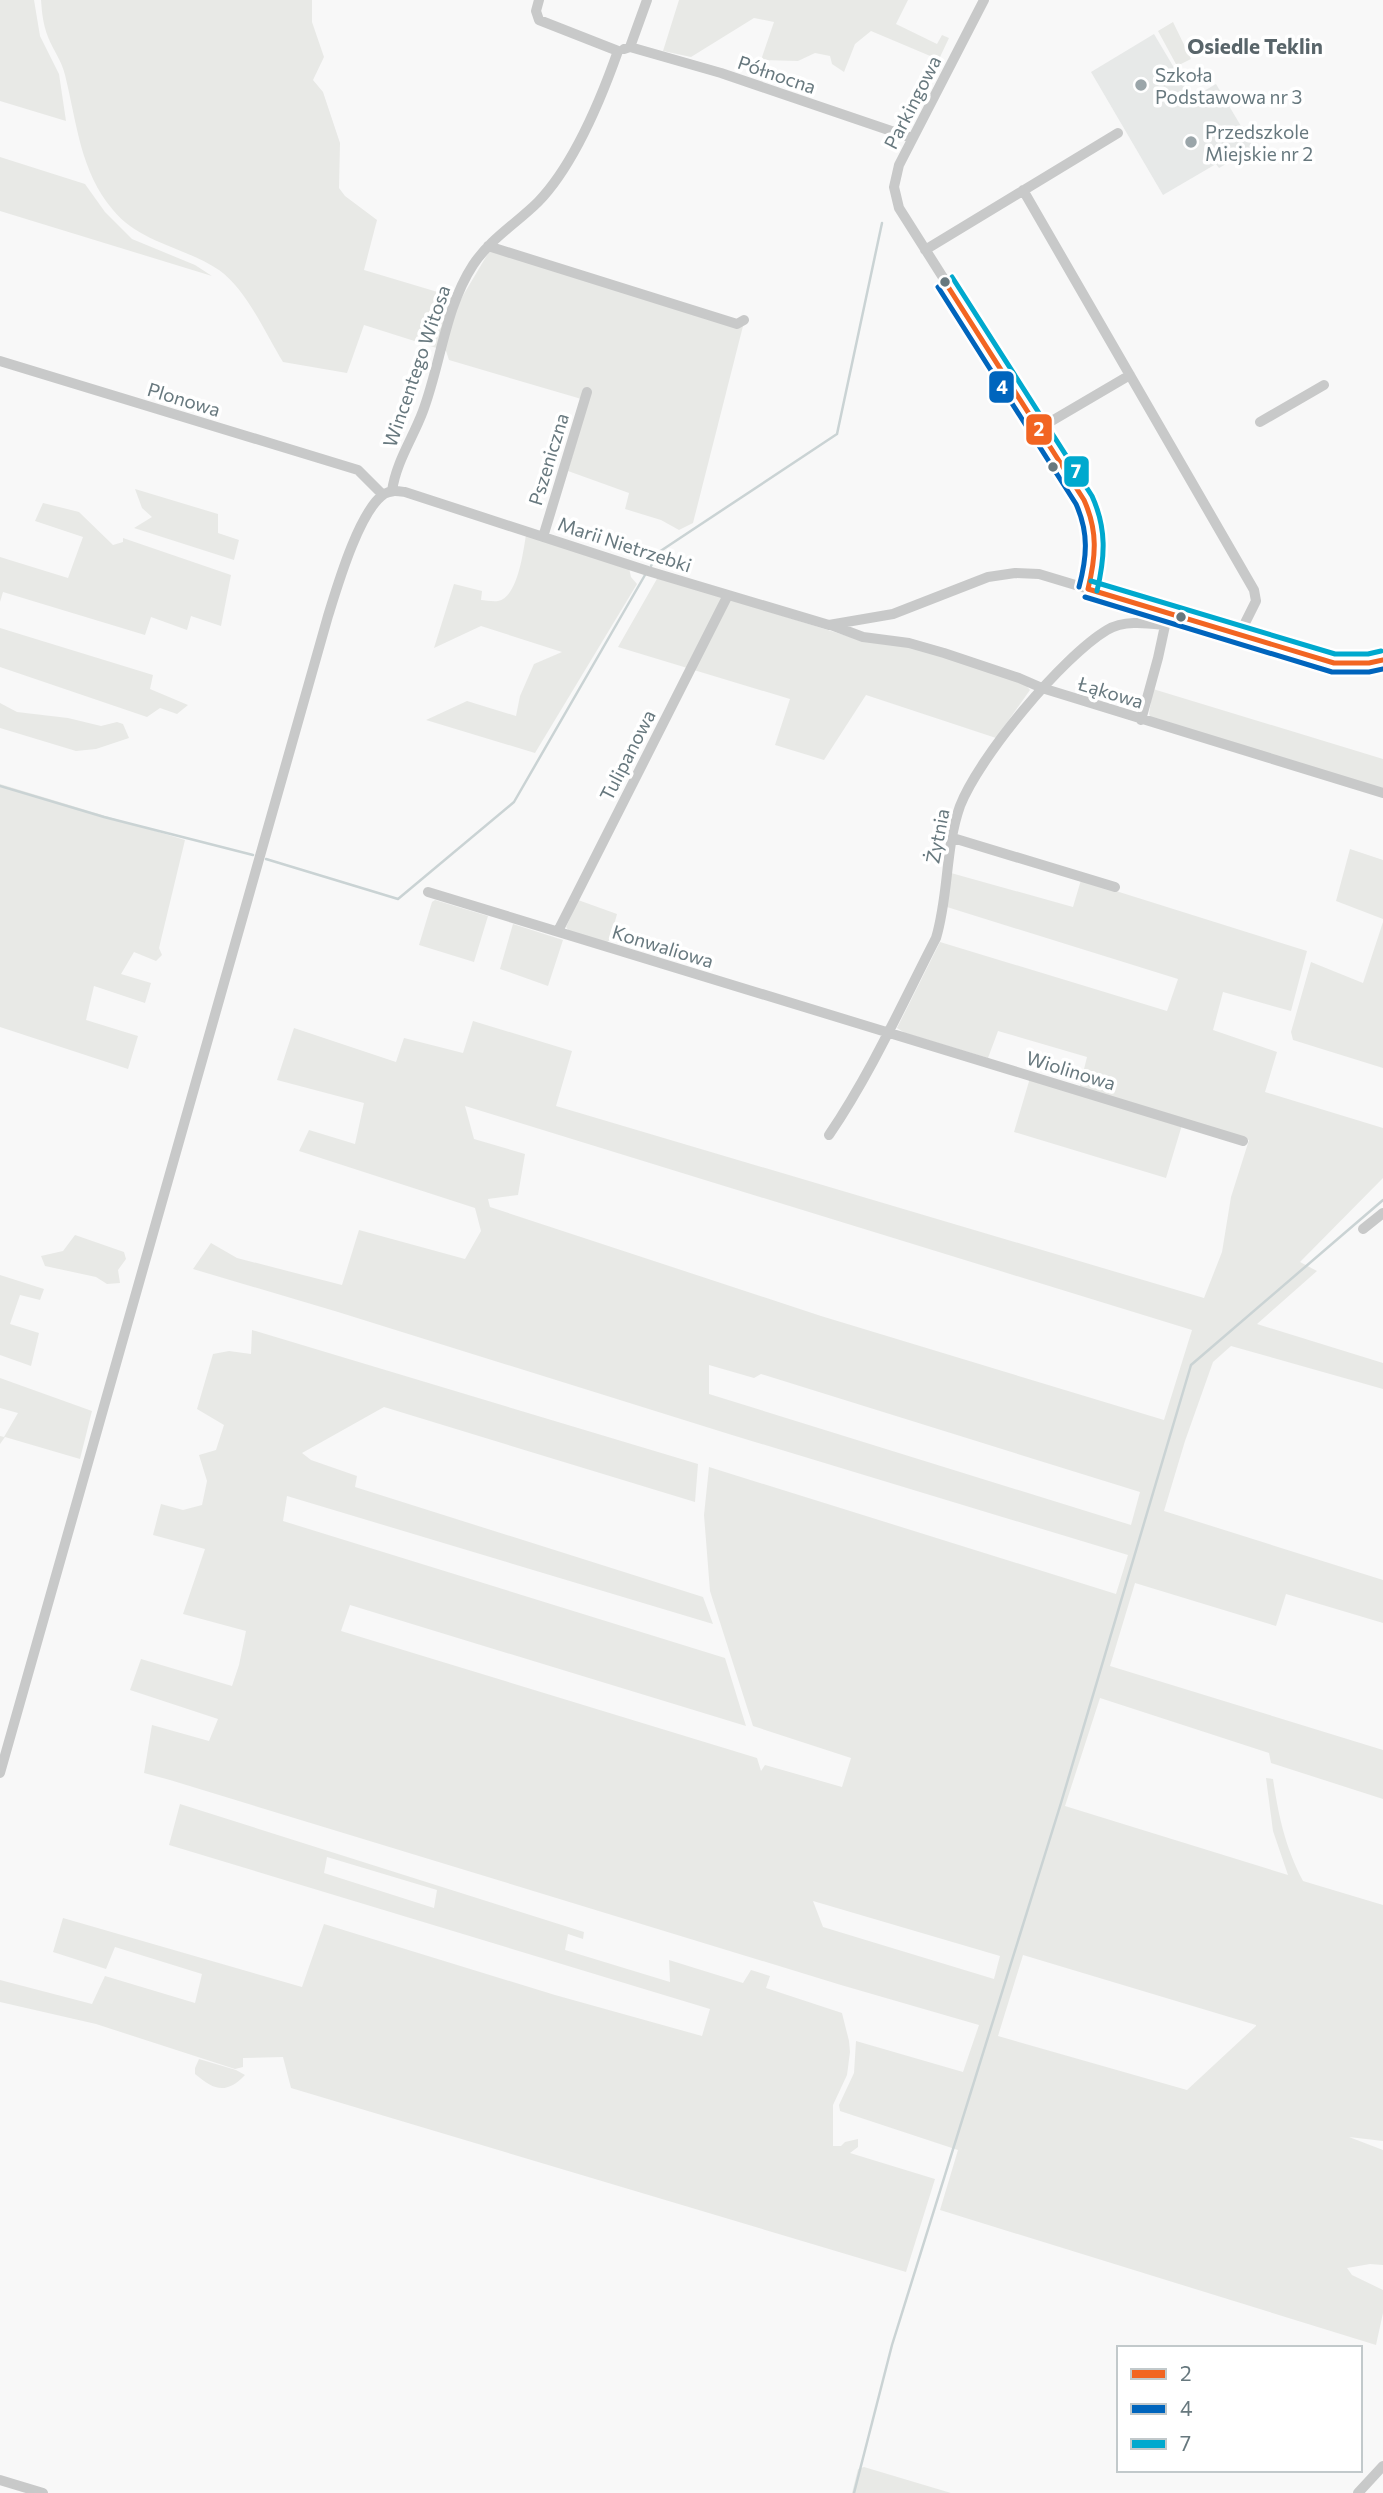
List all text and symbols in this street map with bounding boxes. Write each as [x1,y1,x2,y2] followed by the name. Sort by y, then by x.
[1187,33,1323,58] district label: Osiedle Teklin
[735,50,819,98] street label: Północna
[879,52,945,152] street label: Parkingowa
[1155,63,1302,108] place label: Szkoła Podstawowa nr 3
[1133,77,1149,93] marker: Szkoła Podstawowa nr 3
[1205,120,1313,165] place label: Przedszkole Miejskie nr 2
[1183,134,1199,150] marker: Przedszkole Miejskie nr 2
[938,275,952,289] unlabelled marker
[377,282,455,450] street label: Wincentego Witosa
[988,370,1015,404] line badge: 4
[996,375,1008,398] text: 4
[145,377,223,421] street label: Plonowa
[523,410,573,508] street label: Pszeniczna
[1025,413,1053,446] line badge: 2
[1034,417,1044,440] text: 2
[1063,455,1090,488] line badge: 7
[1071,459,1081,482] text: 7
[1046,460,1060,474] unlabelled marker
[555,512,695,576] street label: Marii Nietrzebki
[1174,610,1188,624] unlabelled marker
[1075,671,1146,713] street label: Łąkowa
[594,706,660,804] street label: Tulipanowa
[920,807,954,865] street label: Żytnia
[610,920,716,972] street label: Konwaliowa
[1024,1046,1118,1094] street label: Wiolinowa
[1117,2346,1362,2472] legend
[1180,2360,1192,2385] text: 2
[1180,2395,1193,2420] text: 4
[1180,2430,1191,2455] text: 7

